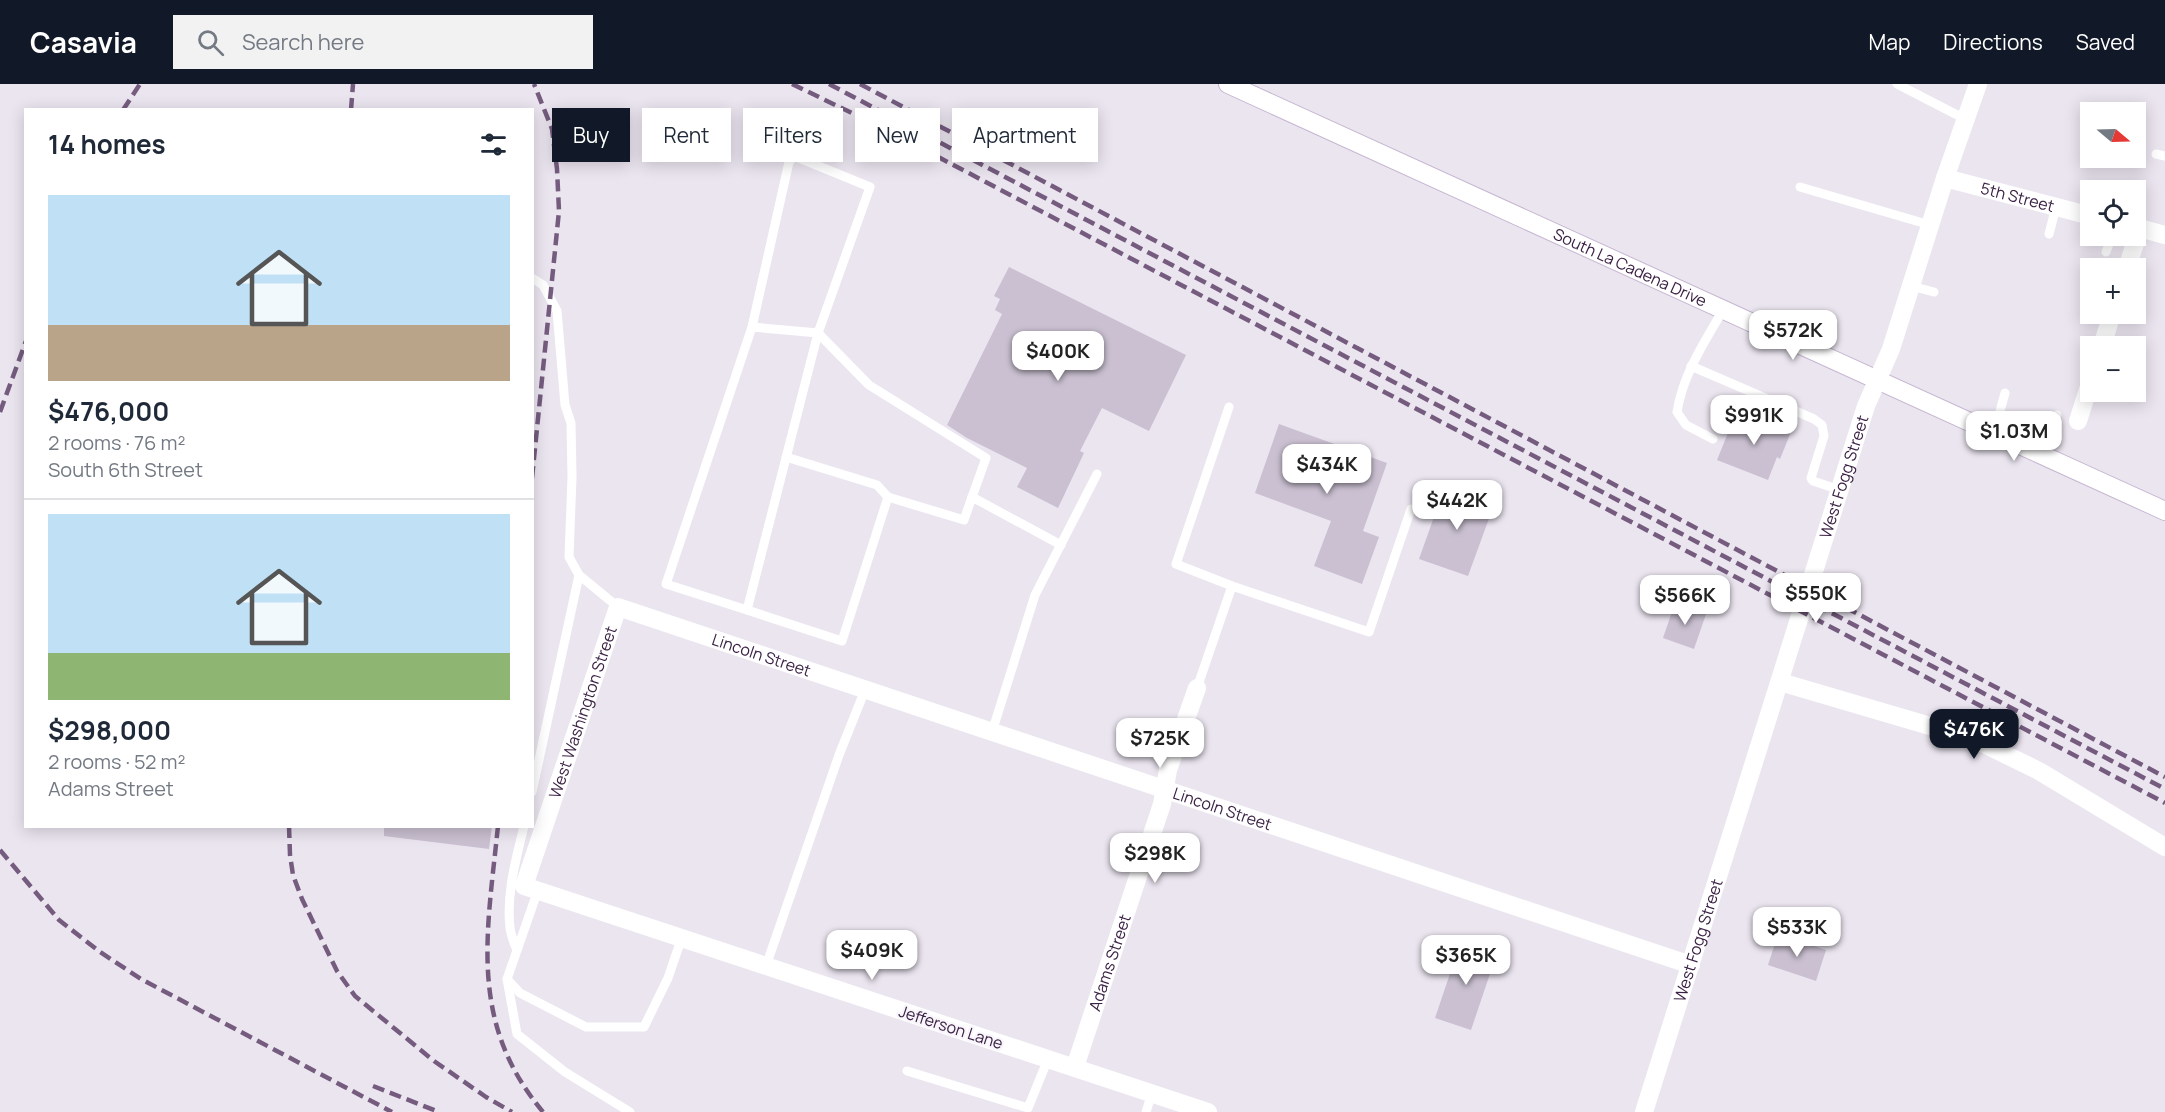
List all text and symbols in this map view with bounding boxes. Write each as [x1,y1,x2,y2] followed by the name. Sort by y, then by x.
[173,15,593,69] search box
[30,23,137,61] text: Casavia
[194,26,227,59] icon: search
[242,27,364,57] text: Search here
[1869,28,1910,56] text: Map
[1943,28,2043,56] text: Directions
[2076,28,2135,56] text: Saved
[2080,102,2146,168] north arrow
[2080,102,2146,402] map controls
[552,108,630,162] chip: Buy
[642,108,731,162] chip: Rent
[743,108,843,162] chip: Filters
[855,108,940,162] chip: New
[952,108,1098,162] chip: Apartment
[48,126,166,162] text: 14 homes
[477,128,510,161] icon: filters
[1978,177,2057,217] street label: 5th Street
[2080,180,2146,246] button: locate
[1550,223,1710,312] street label: South La Cadena Drive
[225,234,333,342] icon: home
[2080,258,2146,324] button: +
[1751,310,1835,361] pin: $572K
[1763,316,1823,343] text: $572K
[1016,331,1100,382] pin: $400K
[2080,336,2146,402] button: −
[1026,337,1090,364] text: $400K
[48,393,169,429] text: $476,000
[1712,395,1796,446] pin: $991K
[1724,401,1784,428] text: $991K
[1965,411,2063,462] pin: $1.03M
[1814,412,1873,541] street label: West Fogg Street
[1980,417,2048,444] text: $1.03M
[48,429,185,456] text: 2 rooms · 76 m²
[1285,444,1369,495] pin: $434K
[1296,450,1358,477] text: $434K
[48,456,203,483] text: South 6th Street
[1415,480,1499,531] pin: $442K
[1426,486,1488,513] text: $442K
[225,553,333,661] icon: home
[1774,573,1858,624] pin: $550K
[1643,575,1727,626] pin: $566K
[1785,579,1847,606] text: $550K
[1654,581,1716,608] text: $566K
[543,623,622,801] street label: West Washington Street
[709,628,814,682] street label: Lincoln Street
[1932,709,2016,760] pin: $476K
[48,712,171,748] text: $298,000
[1944,715,2004,742] text: $476K
[1118,718,1202,769] pin: $725K
[1130,724,1190,751] text: $725K
[48,748,185,775] text: 2 rooms · 52 m²
[48,775,174,802] text: Adams Street
[1170,782,1275,835] street label: Lincoln Street
[1113,833,1197,884] pin: $298K
[1124,839,1186,866] text: $298K
[1668,876,1728,1005] street label: West Fogg Street
[1755,907,1839,958] pin: $533K
[1083,911,1136,1014] street label: Adams Street
[1767,913,1827,940] text: $533K
[830,930,914,981] pin: $409K
[1424,935,1508,986] pin: $365K
[840,936,904,963] text: $409K
[1435,941,1497,968] text: $365K
[896,1000,1006,1054] street label: Jefferson Lane

